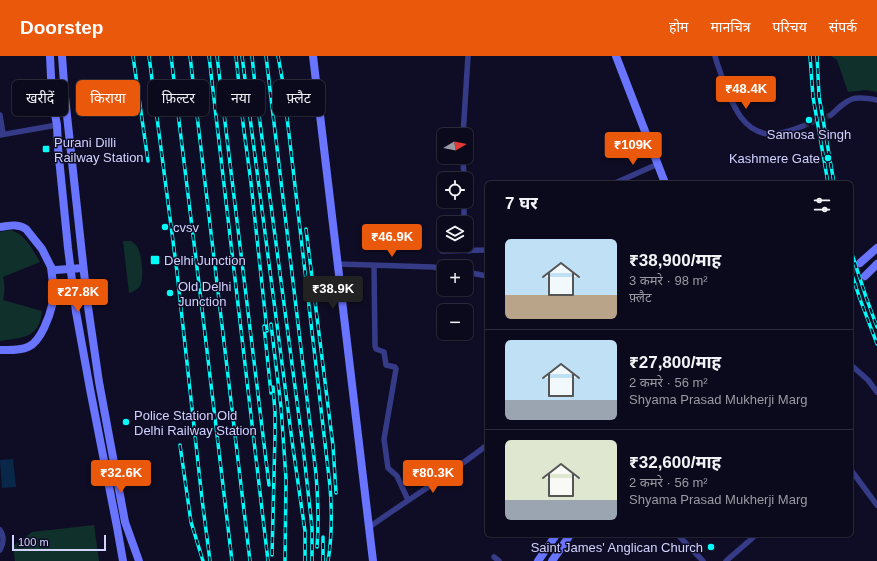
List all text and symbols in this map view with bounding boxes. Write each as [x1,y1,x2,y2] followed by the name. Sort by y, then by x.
[20,17,103,38] text: Doorstep
[669,19,688,35] text: होम
[710,19,751,35] text: मानचित्र
[773,19,807,35] text: परिचय
[829,19,857,35] text: संपर्क
[713,76,779,110] pin: ₹48.4K
[12,80,68,116] chip: खरीदें
[76,80,140,116] chip: किराया
[148,80,209,116] chip: फ़िल्टर
[217,80,265,116] chip: नया
[273,80,325,116] chip: फ़्लैट
[725,81,767,96] text: ₹48.4K
[804,115,814,125] marker: Samosa Singh
[767,127,851,142] place label: Samosa Singh
[437,128,473,164] north arrow
[437,128,473,340] map controls
[605,132,661,166] pin: ₹109K
[54,135,144,165] place label: Purani Dilli Railway Station
[614,137,652,152] text: ₹109K
[41,144,51,154] marker: Purani Dilli Railway Station
[729,151,820,166] place label: Kashmere Gate
[823,153,833,163] marker: Kashmere Gate
[437,172,473,208] button: locate
[505,194,538,213] text: 7 घर
[811,194,833,216] icon: filters
[437,216,473,252] button: layers
[173,220,200,235] place label: cvsv
[160,222,170,232] marker: cvsv
[359,224,425,258] pin: ₹46.9K
[371,229,413,244] text: ₹46.9K
[629,251,721,270] text: ₹38,900/माह
[164,253,246,268] place label: Delhi Junction
[149,254,161,266] marker: Delhi Junction
[537,255,585,303] icon: home
[437,260,473,296] button: +
[629,273,708,288] text: 3 कमरे · 98 m²
[300,276,366,310] pin: ₹38.9K
[45,279,111,313] pin: ₹27.8K
[178,279,232,309] place label: Old Delhi Junction
[312,281,354,296] text: ₹38.9K
[57,284,99,299] text: ₹27.8K
[165,288,175,298] marker: Old Delhi Junction
[629,290,652,305] text: फ़्लैट
[437,304,473,340] button: −
[629,353,721,372] text: ₹27,800/माह
[537,356,585,404] icon: home
[629,375,708,390] text: 2 कमरे · 56 m²
[629,392,807,407] text: Shyama Prasad Mukherji Marg
[134,408,257,438] place label: Police Station Old Delhi Railway Station
[121,417,131,427] marker: Police Station Old Delhi Railway Station
[629,453,721,472] text: ₹32,600/माह
[537,456,585,504] icon: home
[88,460,154,494] pin: ₹32.6K
[400,460,466,494] pin: ₹80.3K
[100,465,142,480] text: ₹32.6K
[412,465,454,480] text: ₹80.3K
[629,475,708,490] text: 2 कमरे · 56 m²
[629,492,807,507] text: Shyama Prasad Mukherji Marg
[12,533,106,552] scale bar
[18,536,49,548] text: 100 m
[531,540,703,555] place label: Saint James' Anglican Church
[706,542,716,552] marker: Saint James' Anglican Church

